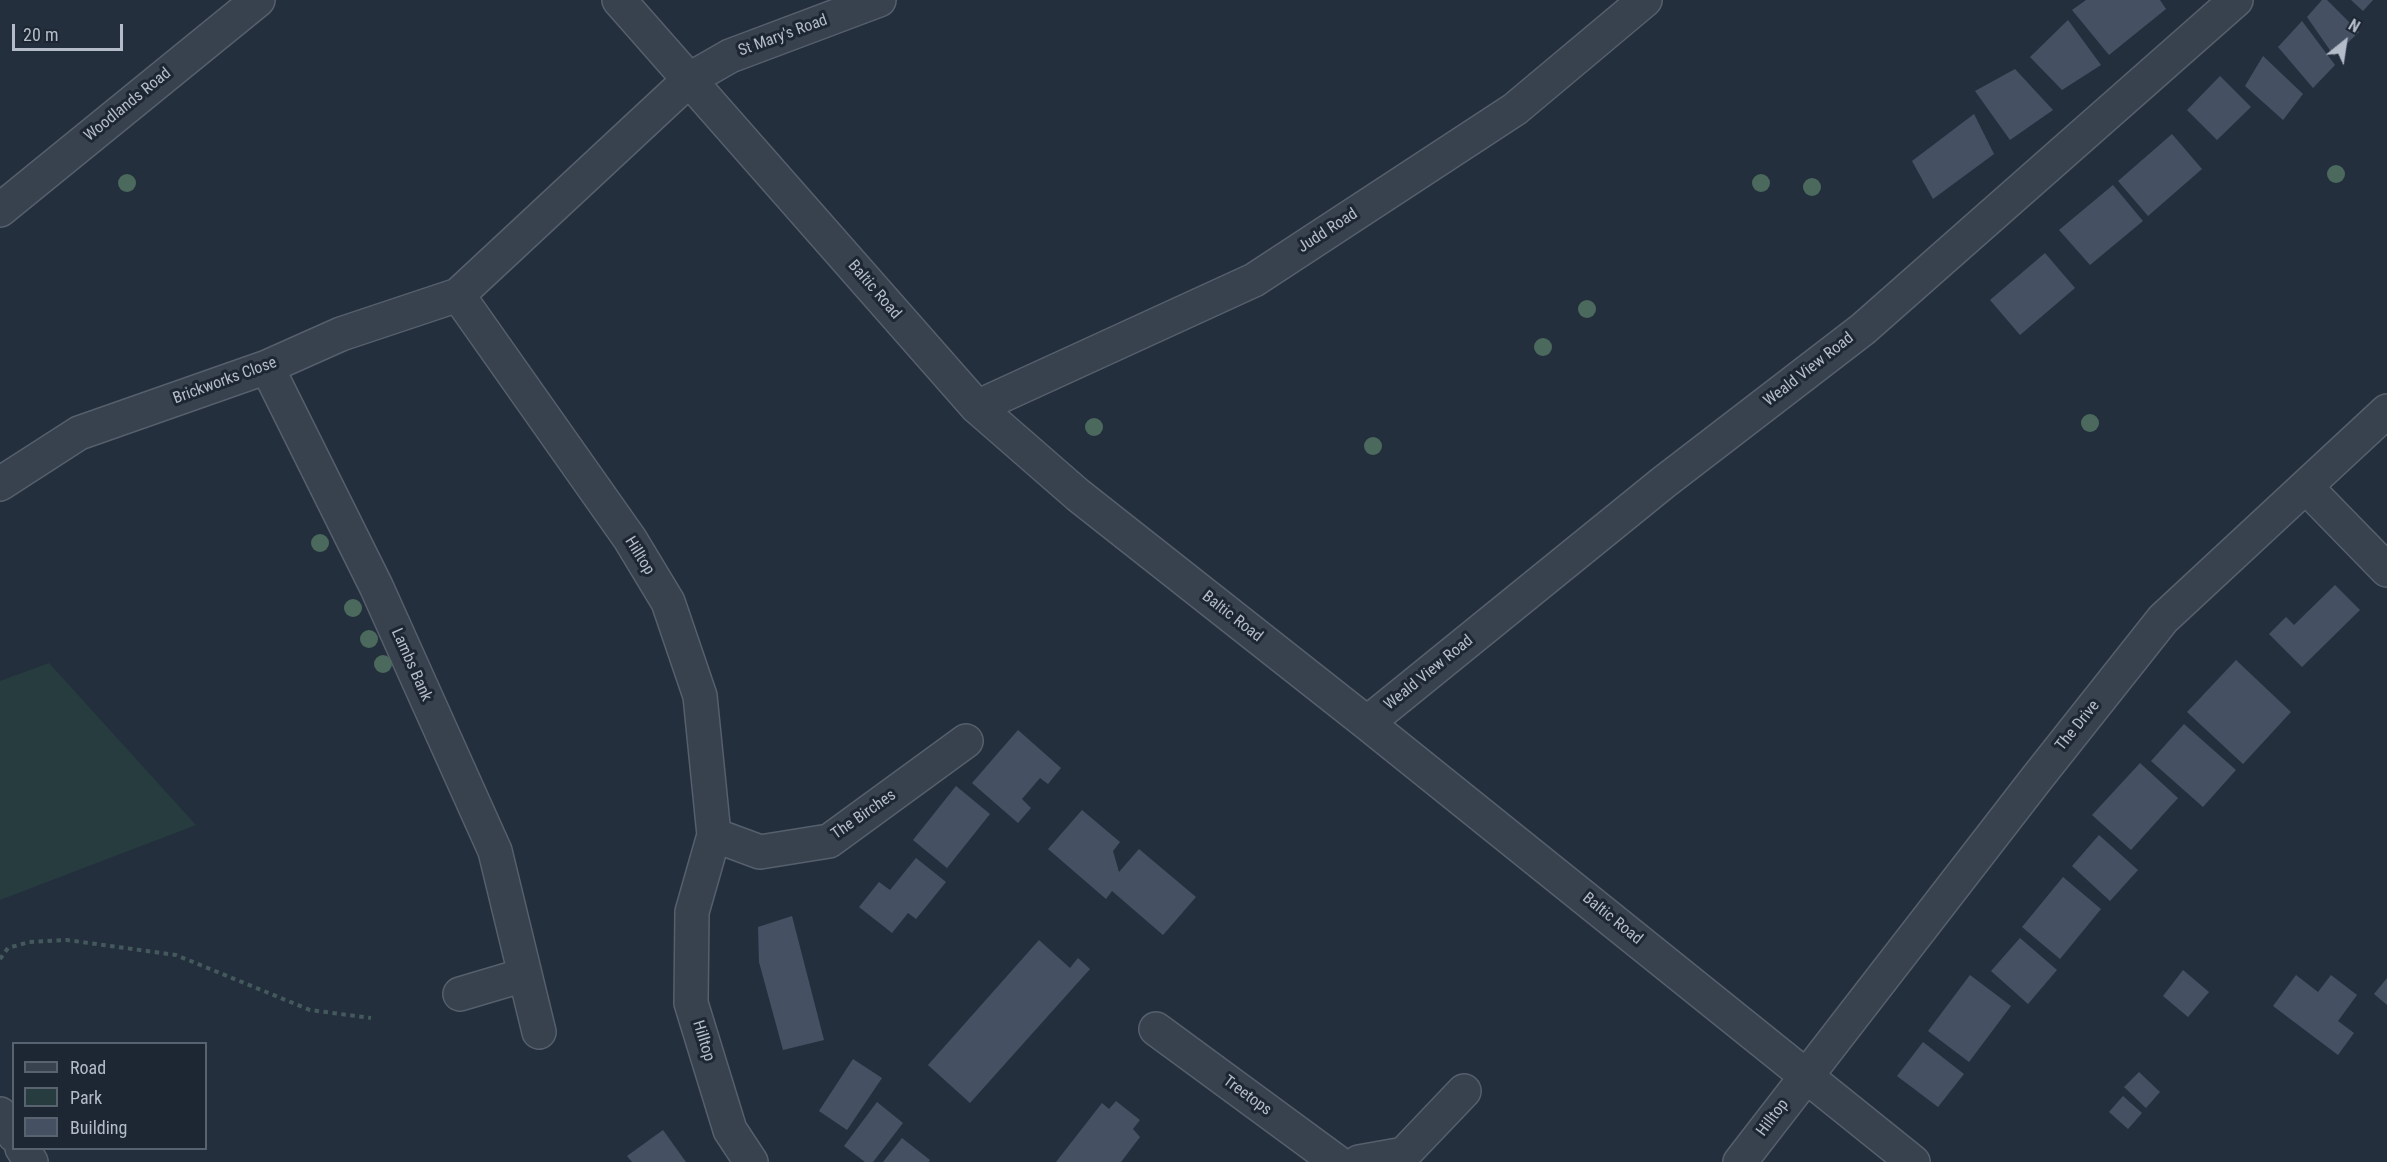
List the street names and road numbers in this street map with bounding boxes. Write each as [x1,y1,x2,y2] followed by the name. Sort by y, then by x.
[736,11,830,61] street label: St Mary's Road
[81,64,175,146] street label: Woodlands Road
[1295,205,1361,257] street label: Judd Road
[843,257,905,323] street label: Baltic Road
[1760,329,1858,411] street label: Weald View Road
[171,353,279,409] street label: Brickworks Close
[620,533,658,579] street label: Hilltop
[1198,587,1266,647] street label: Baltic Road
[386,626,436,704] street label: Lambs Bank
[1381,631,1477,715] street label: Weald View Road
[2052,697,2104,755] street label: The Drive
[828,786,900,844] street label: The Birches
[1578,889,1646,949] street label: Baltic Road
[688,1018,718,1064] street label: Hilltop
[1219,1072,1275,1120] street label: Treetops
[1753,1096,1793,1140] street label: Hilltop

